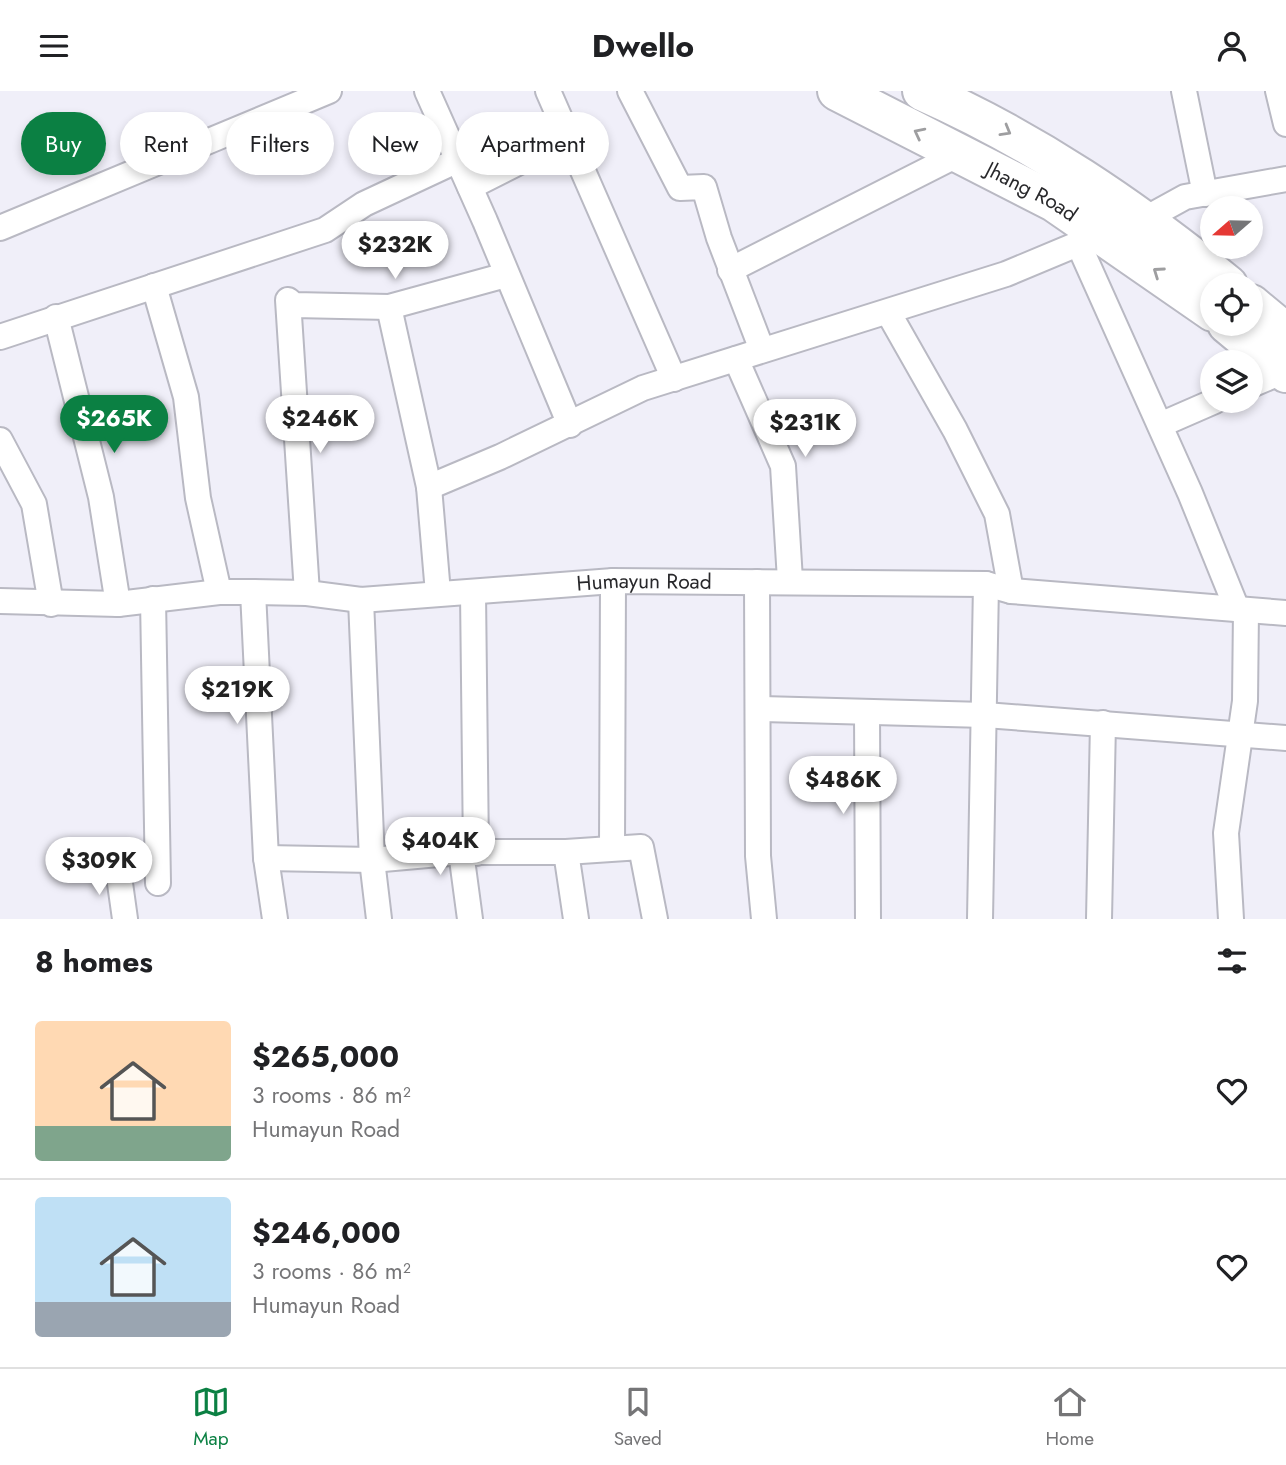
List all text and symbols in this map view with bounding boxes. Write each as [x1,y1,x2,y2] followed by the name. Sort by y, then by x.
[592,23,694,69] text: Dwello
[35,27,73,65] icon: menu
[1213,27,1251,65] icon: person
[21,112,106,175] chip: Buy
[120,112,212,175] chip: Rent
[226,112,334,175] chip: Filters
[348,112,442,175] chip: New
[456,112,609,175] chip: Apartment
[999,123,1011,136] one-way arrow
[914,128,926,141] one-way arrow
[978,153,1084,229] street label: Jhang Road
[1200,196,1264,259] north arrow
[1200,196,1263,413] map controls
[346,221,444,281] pin: $232K
[358,227,432,261] text: $232K
[1153,268,1166,280] one-way arrow
[1200,273,1263,336] button: locate
[1200,350,1263,413] button: layers
[65,395,163,455] pin: $265K
[271,395,369,455] pin: $246K
[756,399,854,459] pin: $231K
[76,401,152,435] text: $265K
[282,401,358,435] text: $246K
[769,405,841,439] text: $231K
[575,566,712,599] street label: Humayun Road
[188,667,286,726] pin: $219K
[201,672,273,706] text: $219K
[794,757,892,816] pin: $486K
[805,762,881,796] text: $486K
[391,817,489,877] pin: $404K
[401,823,479,857] text: $404K
[50,837,148,897] pin: $309K
[61,843,137,877] text: $309K
[35,940,153,983] text: 8 homes
[1213,942,1251,980] icon: filters
[252,1035,399,1078] text: $265,000
[91,1049,175,1133] icon: home
[1213,1072,1251,1110] icon: heart
[252,1078,411,1112] text: 3 rooms · 86 m²
[252,1112,400,1146] text: Humayun Road
[252,1211,401,1254] text: $246,000
[91,1225,175,1309] icon: home
[1213,1248,1251,1286] icon: heart
[252,1254,411,1288] text: 3 rooms · 86 m²
[252,1288,400,1322] text: Humayun Road
[192,1383,230,1452] tab: Map
[614,1383,662,1452] tab: Saved
[1046,1383,1094,1452] tab: Home

